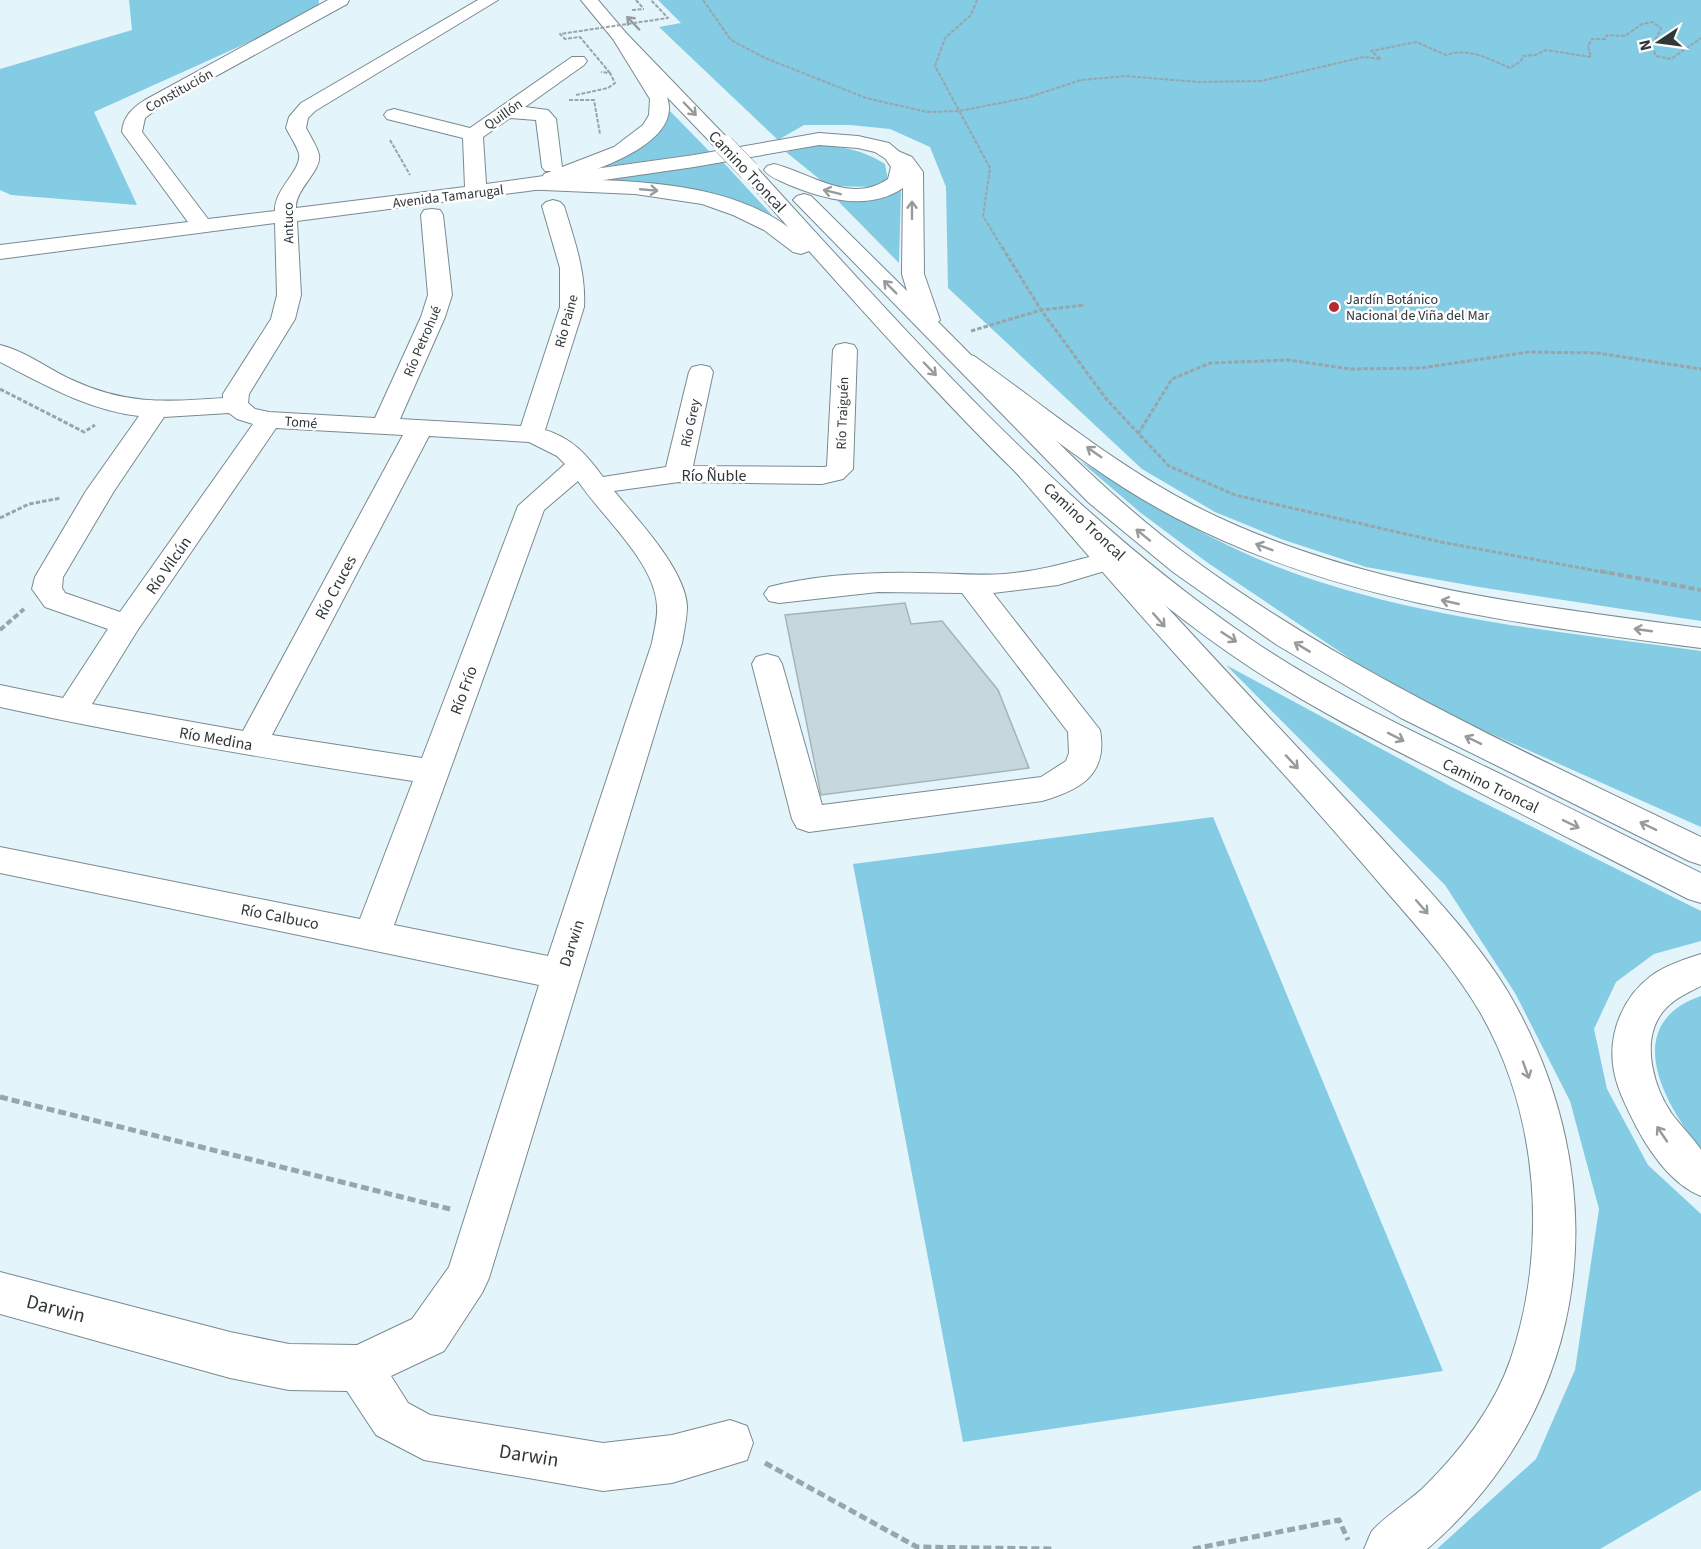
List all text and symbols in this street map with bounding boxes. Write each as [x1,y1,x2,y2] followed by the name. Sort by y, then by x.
[1629,12,1689,72] north arrow
[626,15,640,30] one-way arrow
[1633,37,1657,53] text: N
[142,64,217,118] street label: Constitución
[480,94,527,135] street label: Quillón
[682,102,697,117] one-way arrow
[703,126,791,218] street label: Camino Troncal
[391,180,505,214] street label: Avenida Tamarugal
[639,185,659,196] one-way arrow
[823,185,842,197] one-way arrow
[906,201,918,221] one-way arrow
[279,202,299,244] street label: Antuco
[883,280,897,295] one-way arrow
[1346,290,1490,326] place label: Jardín Botánico Nacional de Viña del Mar
[550,292,584,350] street label: Río Paine
[1327,300,1341,314] marker: Jardín Botánico Nacional de Viña del Mar
[399,303,447,380] street label: Río Petrohué
[923,361,938,376] one-way arrow
[832,376,854,450] street label: Río Traiguén
[676,397,706,449] street label: Río Grey
[284,412,318,434] street label: Tomé
[1086,446,1102,458] one-way arrow
[682,465,746,487] street label: Río Ñuble
[1038,478,1130,566] street label: Camino Troncal
[1135,528,1151,541] one-way arrow
[141,532,197,599] street label: Río Vilcún
[1255,540,1273,551] one-way arrow
[310,551,362,623] street label: Río Cruces
[1441,596,1460,607] one-way arrow
[1152,612,1166,627] one-way arrow
[1634,625,1653,636] one-way arrow
[1220,632,1237,644] one-way arrow
[1294,640,1311,652] one-way arrow
[445,663,483,718] street label: Río Frío
[177,722,254,756] street label: Río Medina
[1387,732,1405,743] one-way arrow
[1465,734,1483,745] one-way arrow
[1439,753,1543,819] street label: Camino Troncal
[1285,754,1299,769] one-way arrow
[1561,819,1579,830] one-way arrow
[1640,819,1658,831] one-way arrow
[239,899,321,935] street label: Río Calbuco
[1415,899,1429,914] one-way arrow
[554,917,590,970] street label: Darwin
[1522,1061,1533,1079] one-way arrow
[1656,1126,1668,1142] one-way arrow
[23,1288,88,1330] street label: Darwin
[497,1437,561,1475] street label: Darwin

